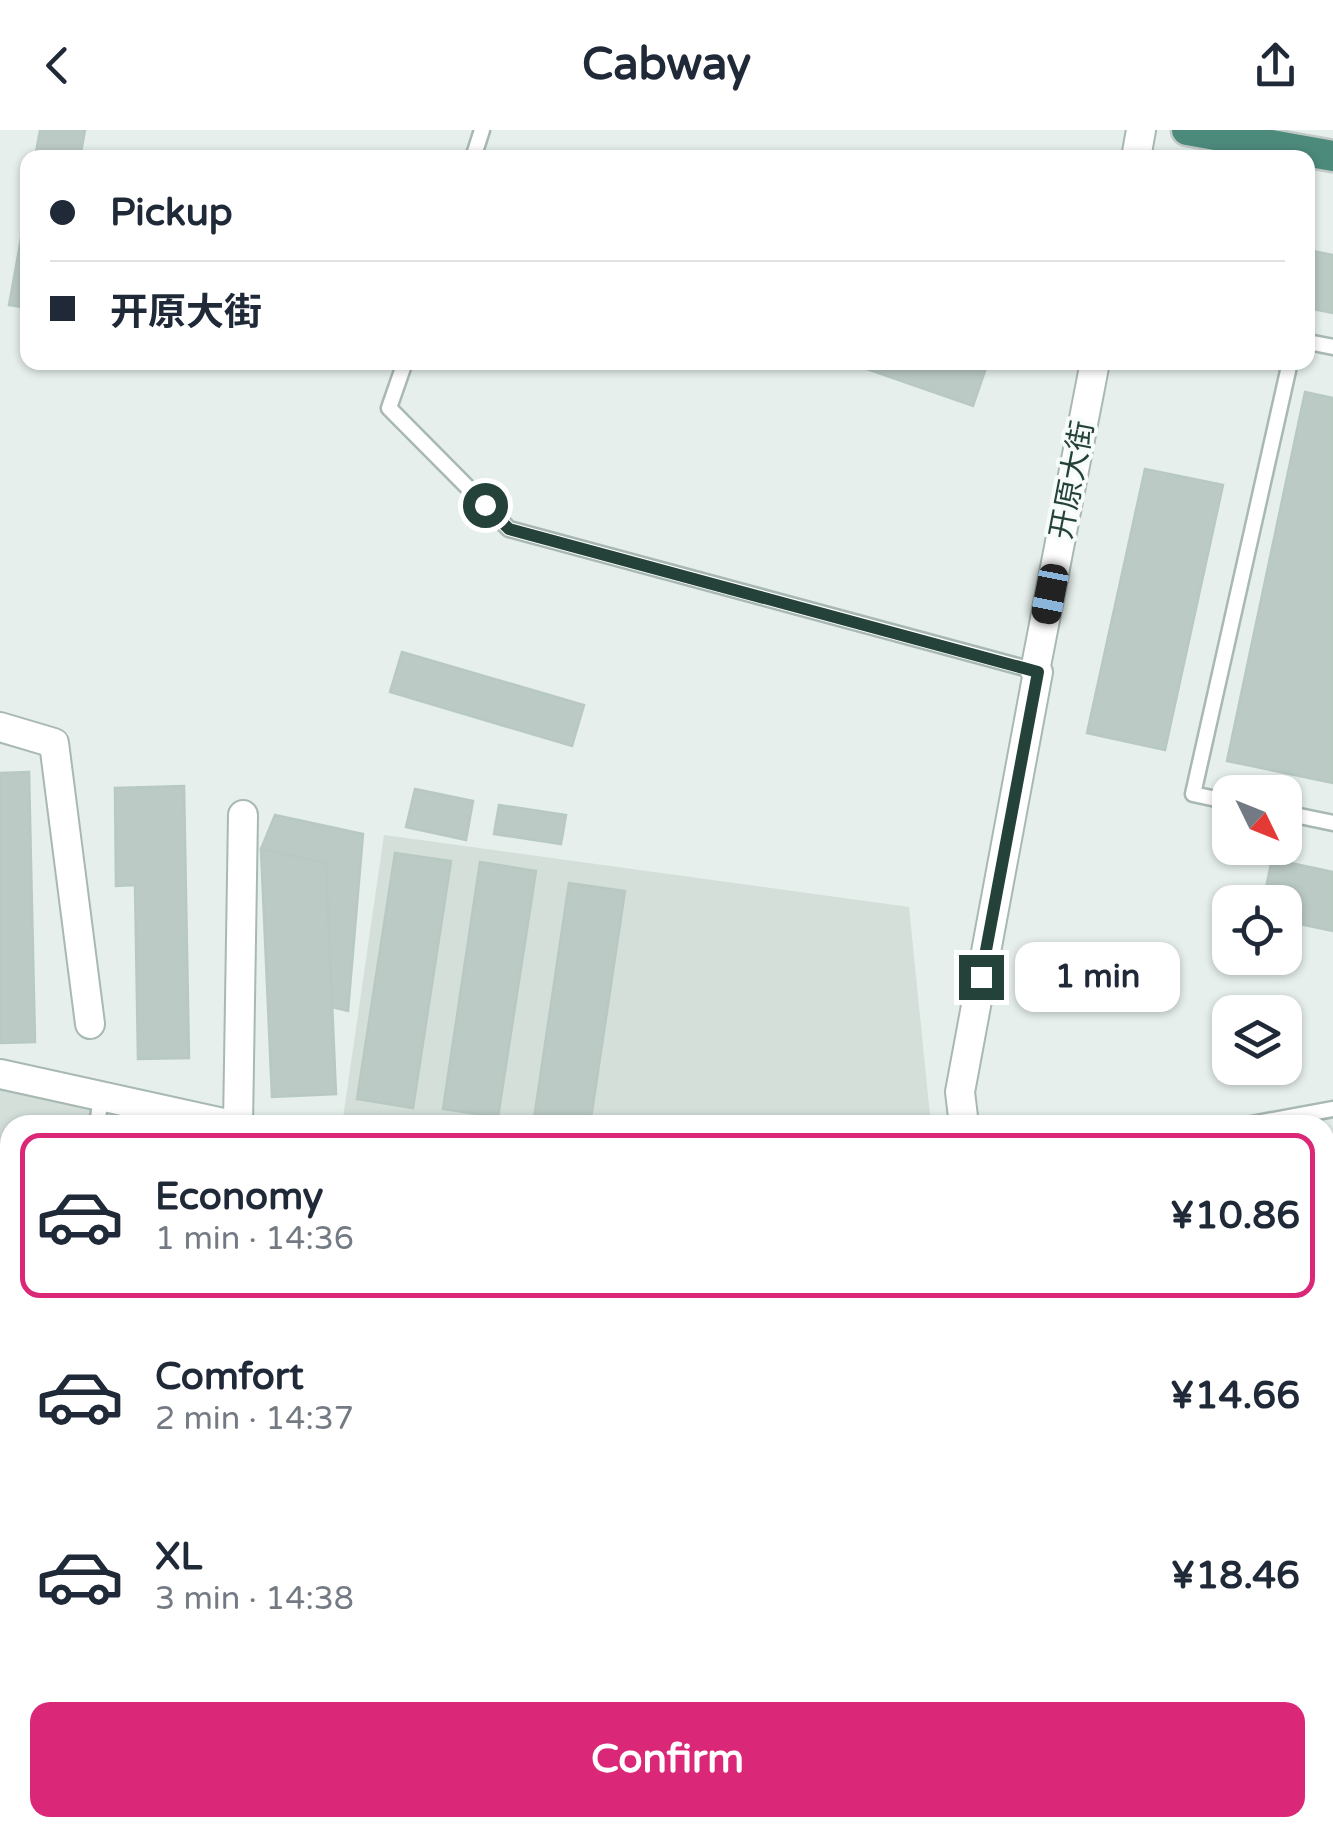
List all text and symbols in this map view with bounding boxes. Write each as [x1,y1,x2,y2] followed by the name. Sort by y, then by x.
[30,38,85,93] icon: back
[582,38,751,92] text: Cabway
[1248,38,1303,93] icon: share
[110,190,233,236] text: Pickup
[110,290,262,336] text: 开原大街
[1043,418,1102,543] street label: 开原大街
[463,483,508,528] route start
[1030,562,1070,626] car
[1212,775,1302,865] north arrow
[1212,775,1302,1085] map controls
[1212,885,1302,975] button: locate
[1016,942,1181,1012] callout: 1 min
[959,955,1004,1000] route end
[1055,958,1140,996] text: 1 min
[1212,995,1302,1085] button: layers
[35,1171,125,1261] icon: car
[155,1174,323,1220] text: Economy
[1170,1193,1300,1239] text: ¥10.86
[155,1220,354,1258] text: 1 min · 14:36
[35,1351,125,1441] icon: car
[155,1354,304,1400] text: Comfort
[1170,1373,1300,1419] text: ¥14.66
[155,1400,354,1438] text: 2 min · 14:37
[35,1531,125,1621] icon: car
[155,1534,202,1580] text: XL
[1170,1553,1300,1599] text: ¥18.46
[155,1580,354,1618] text: 3 min · 14:38
[30,1702,1305,1817] button: Confirm

